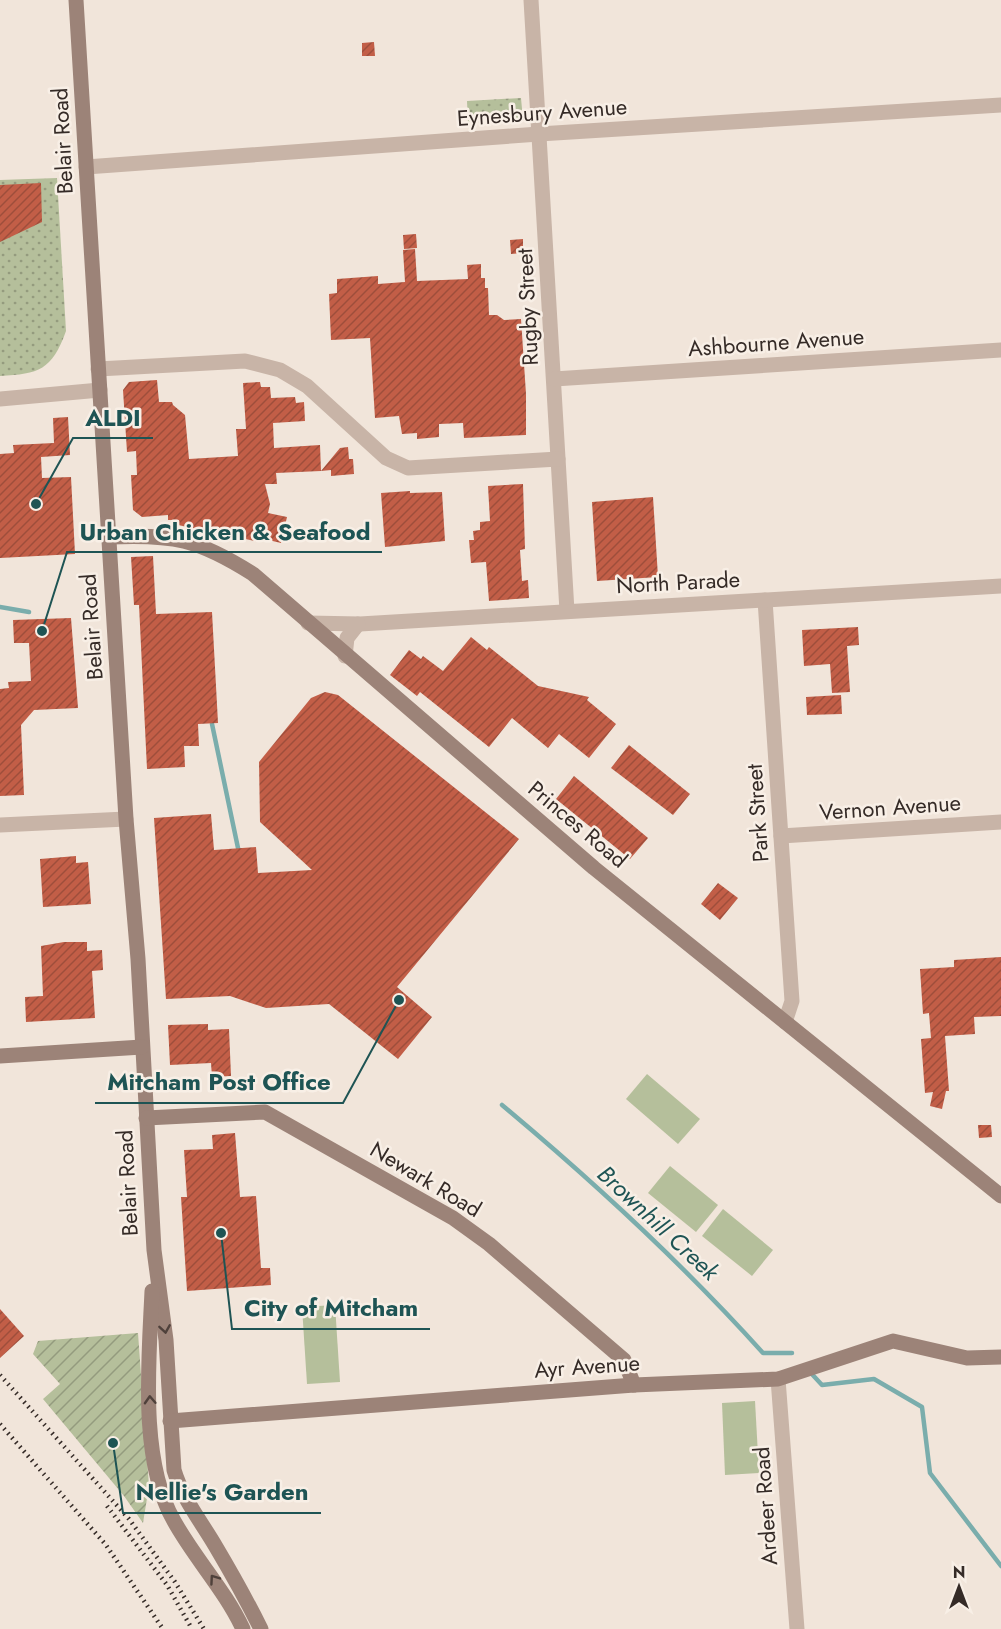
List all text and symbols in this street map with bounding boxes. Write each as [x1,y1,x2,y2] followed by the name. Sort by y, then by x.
[43,87,81,195] street label: Belair Road
[456,90,628,134] street label: Eynesbury Avenue
[508,247,546,366] street label: Rugby Street
[687,320,865,364] street label: Ashbourne Avenue
[73,396,153,438] callout: ALDI
[84,400,141,435] text: ALDI
[67,510,382,552] callout: Urban Chicken & Seafood
[80,514,370,549] text: Urban Chicken & Seafood
[615,563,741,601] street label: North Parade
[71,573,111,681] street label: Belair Road
[738,762,776,863] street label: Park Street
[521,773,635,875] street label: Princes Road
[818,786,962,828] street label: Vernon Avenue
[95,1061,343,1103] callout: Mitcham Post Office
[107,1064,331,1099] text: Mitcham Post Office
[108,1129,146,1237] street label: Belair Road
[364,1133,488,1225] street label: Newark Road
[590,1157,728,1290] water label: Brownhill Creek
[232,1287,430,1329] callout: City of Mitcham
[244,1290,418,1325] text: City of Mitcham
[158,1324,170,1333] one-way arrow
[533,1346,641,1386] street label: Ayr Avenue
[144,1395,157,1405] one-way arrow
[745,1446,785,1566] street label: Ardeer Road
[123,1471,321,1513] callout: Nellie's Garden
[135,1474,309,1509] text: Nellie's Garden
[929,1557,989,1617] north arrow
[953,1561,965,1584] text: N
[210,1574,221,1585] one-way arrow

